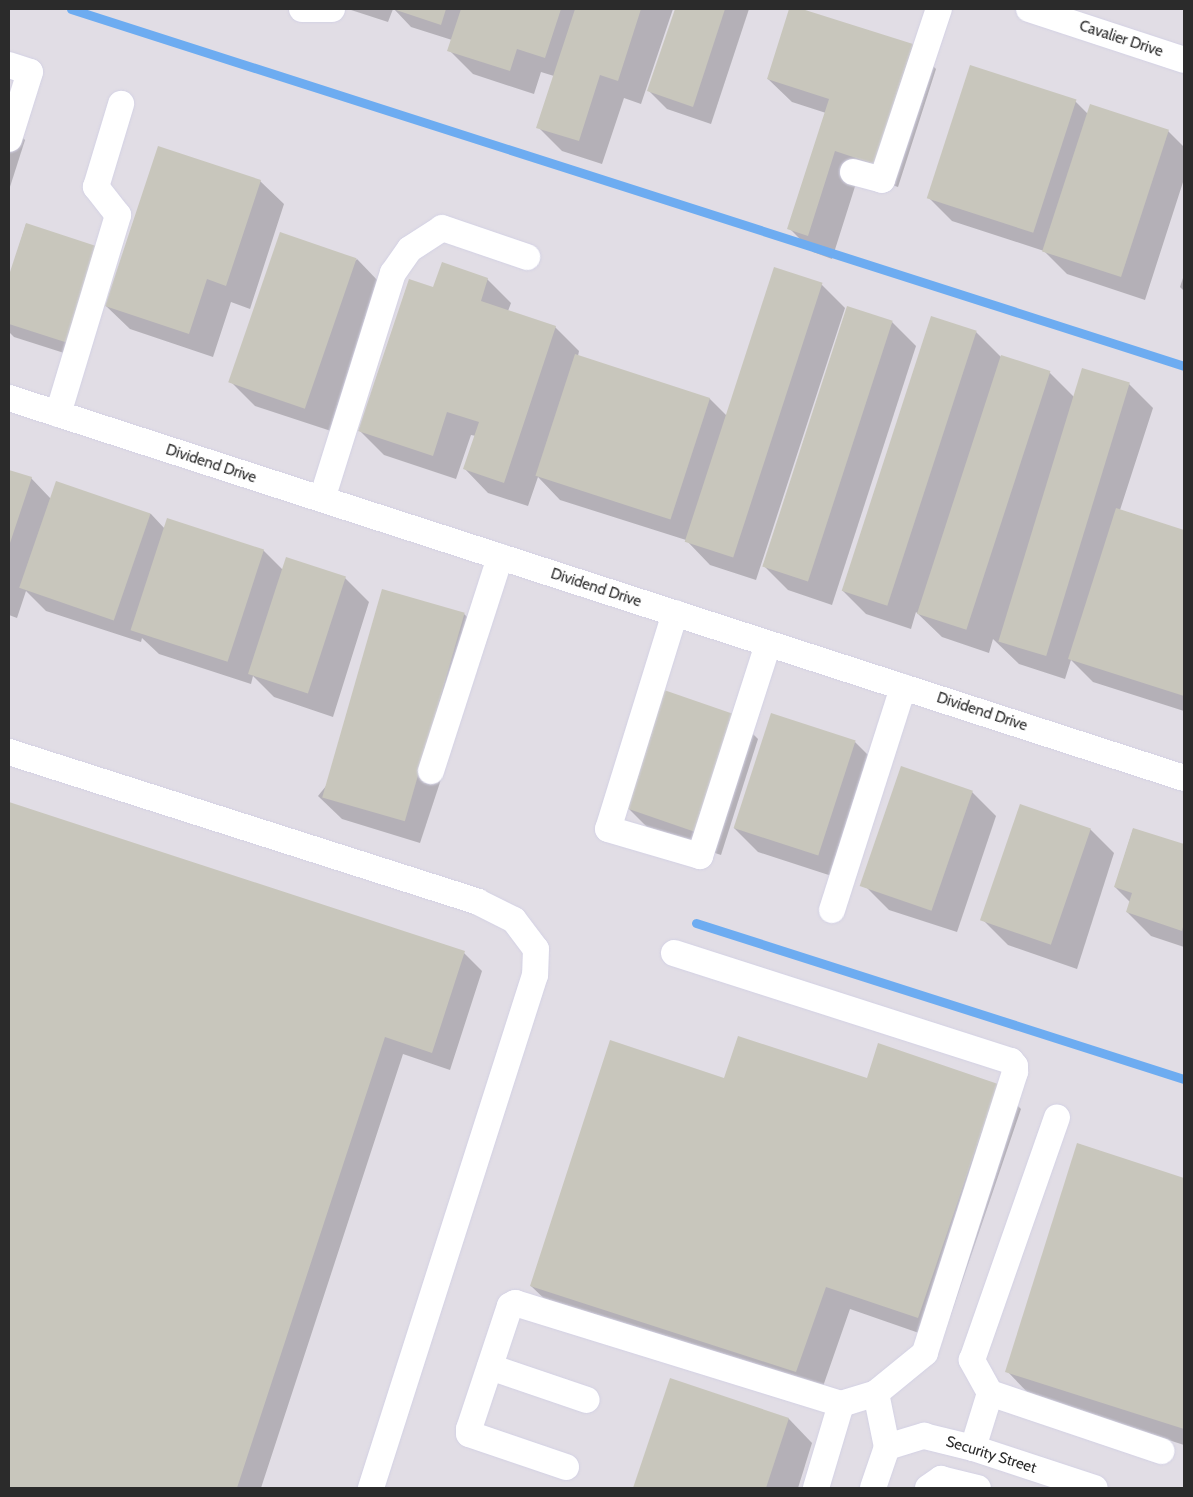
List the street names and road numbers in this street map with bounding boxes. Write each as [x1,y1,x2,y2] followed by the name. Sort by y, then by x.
[1077,17,1165,61] street label: Cavalier Drive
[163,441,259,487] street label: Dividend Drive
[548,565,644,611] street label: Dividend Drive
[934,689,1030,735] street label: Dividend Drive
[944,1433,1038,1477] street label: Security Street

